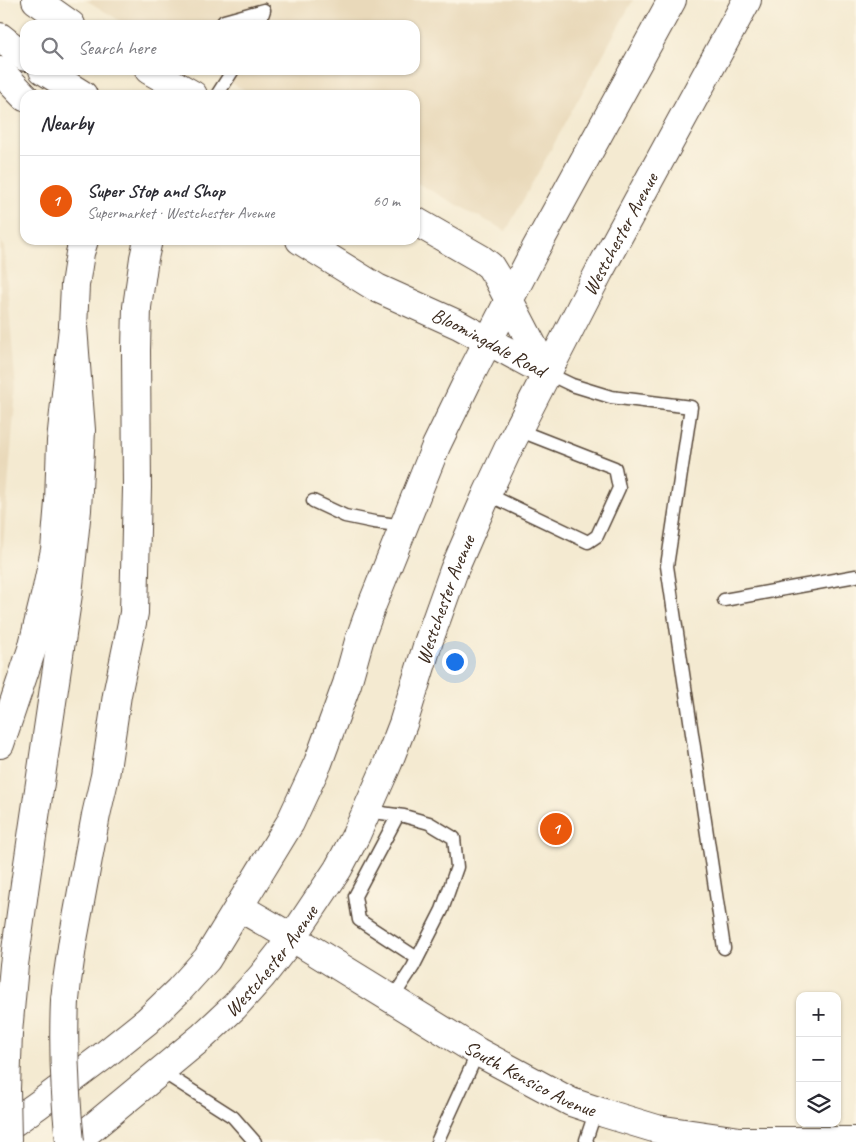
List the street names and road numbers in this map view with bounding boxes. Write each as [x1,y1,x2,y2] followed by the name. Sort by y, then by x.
[577,167,664,300] street label: Westchester Avenue
[428,302,553,384] street label: Bloomingdale Road
[410,530,481,667] street label: Westchester Avenue
[219,899,324,1022] street label: Westchester Avenue
[460,1034,600,1122] street label: South Kensico Avenue

